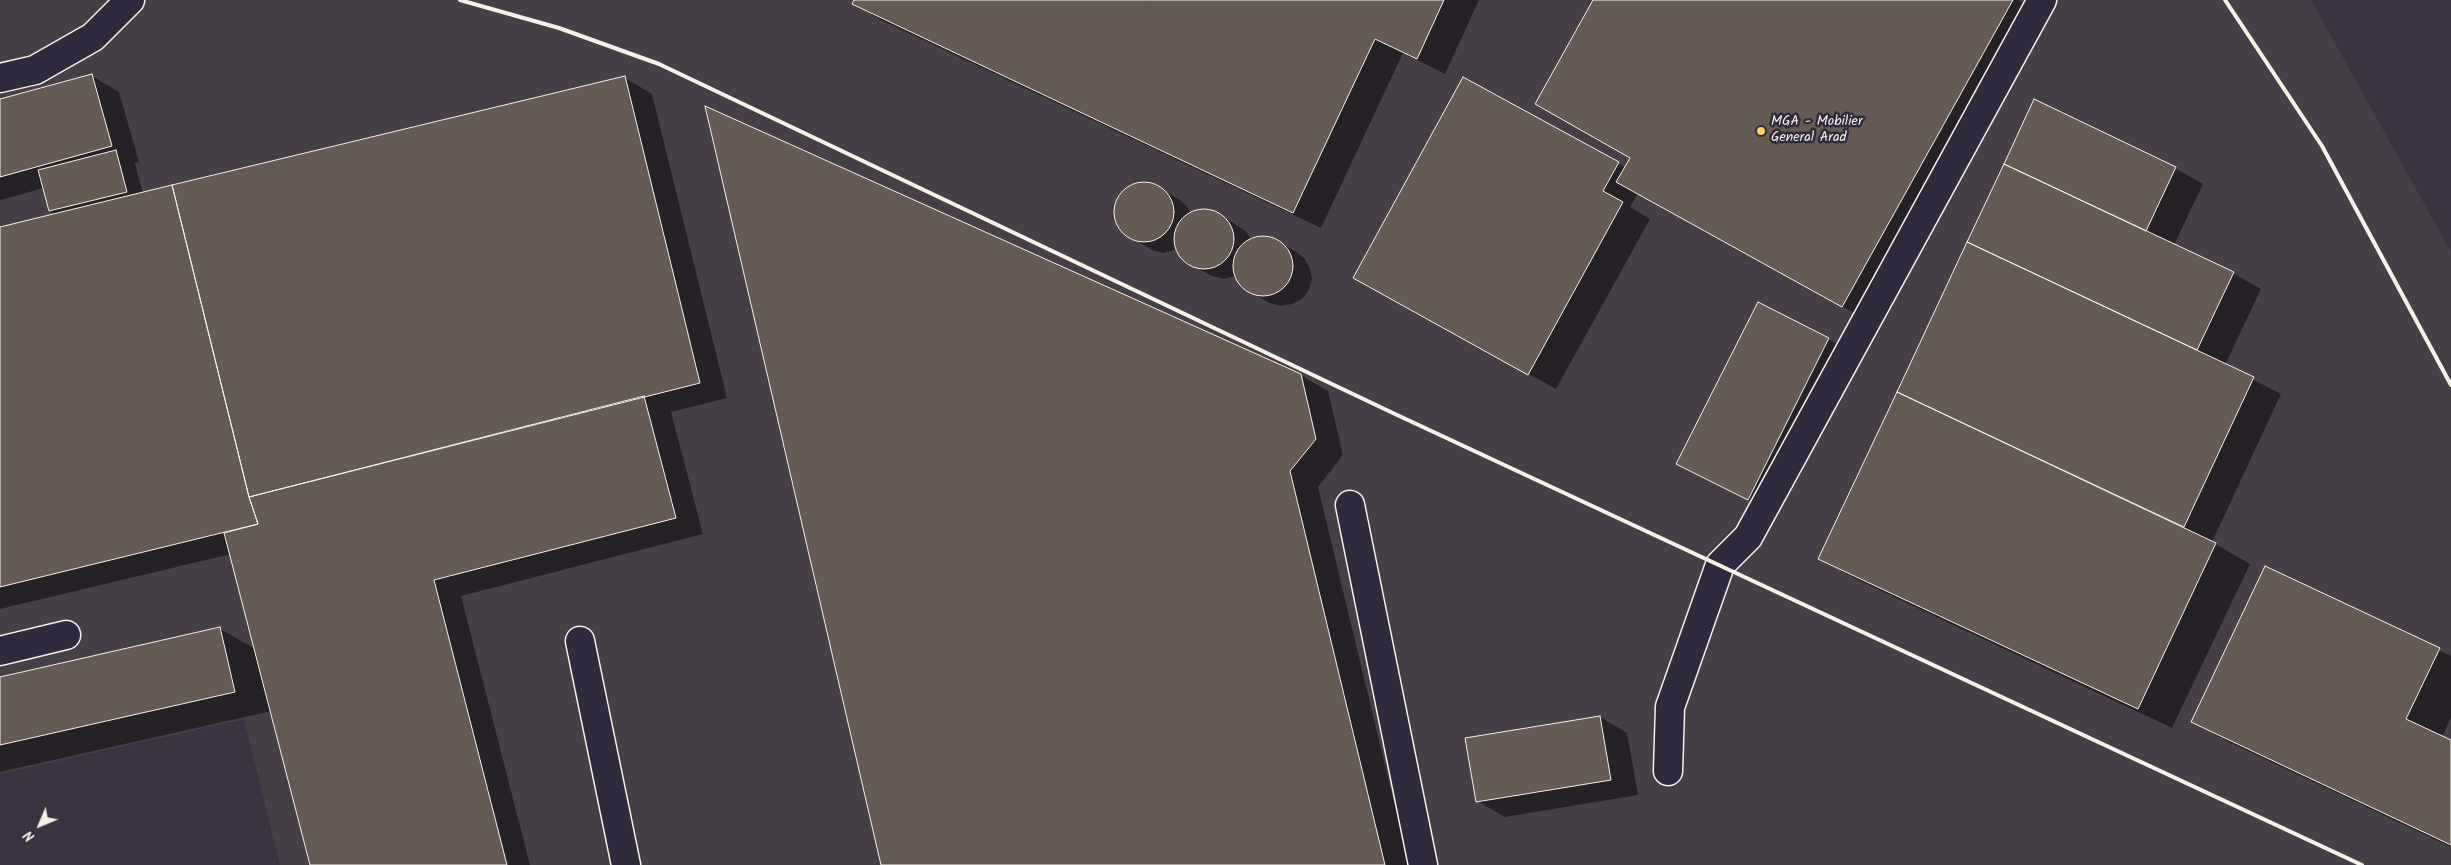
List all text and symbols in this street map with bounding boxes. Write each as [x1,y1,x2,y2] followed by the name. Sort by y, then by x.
[1771,115,1863,148] place label: MGA - Mobilier General Arad
[1755,125,1767,137] marker: MGA - Mobilier General Arad
[15,800,65,850] north arrow
[18,825,40,847] text: N

